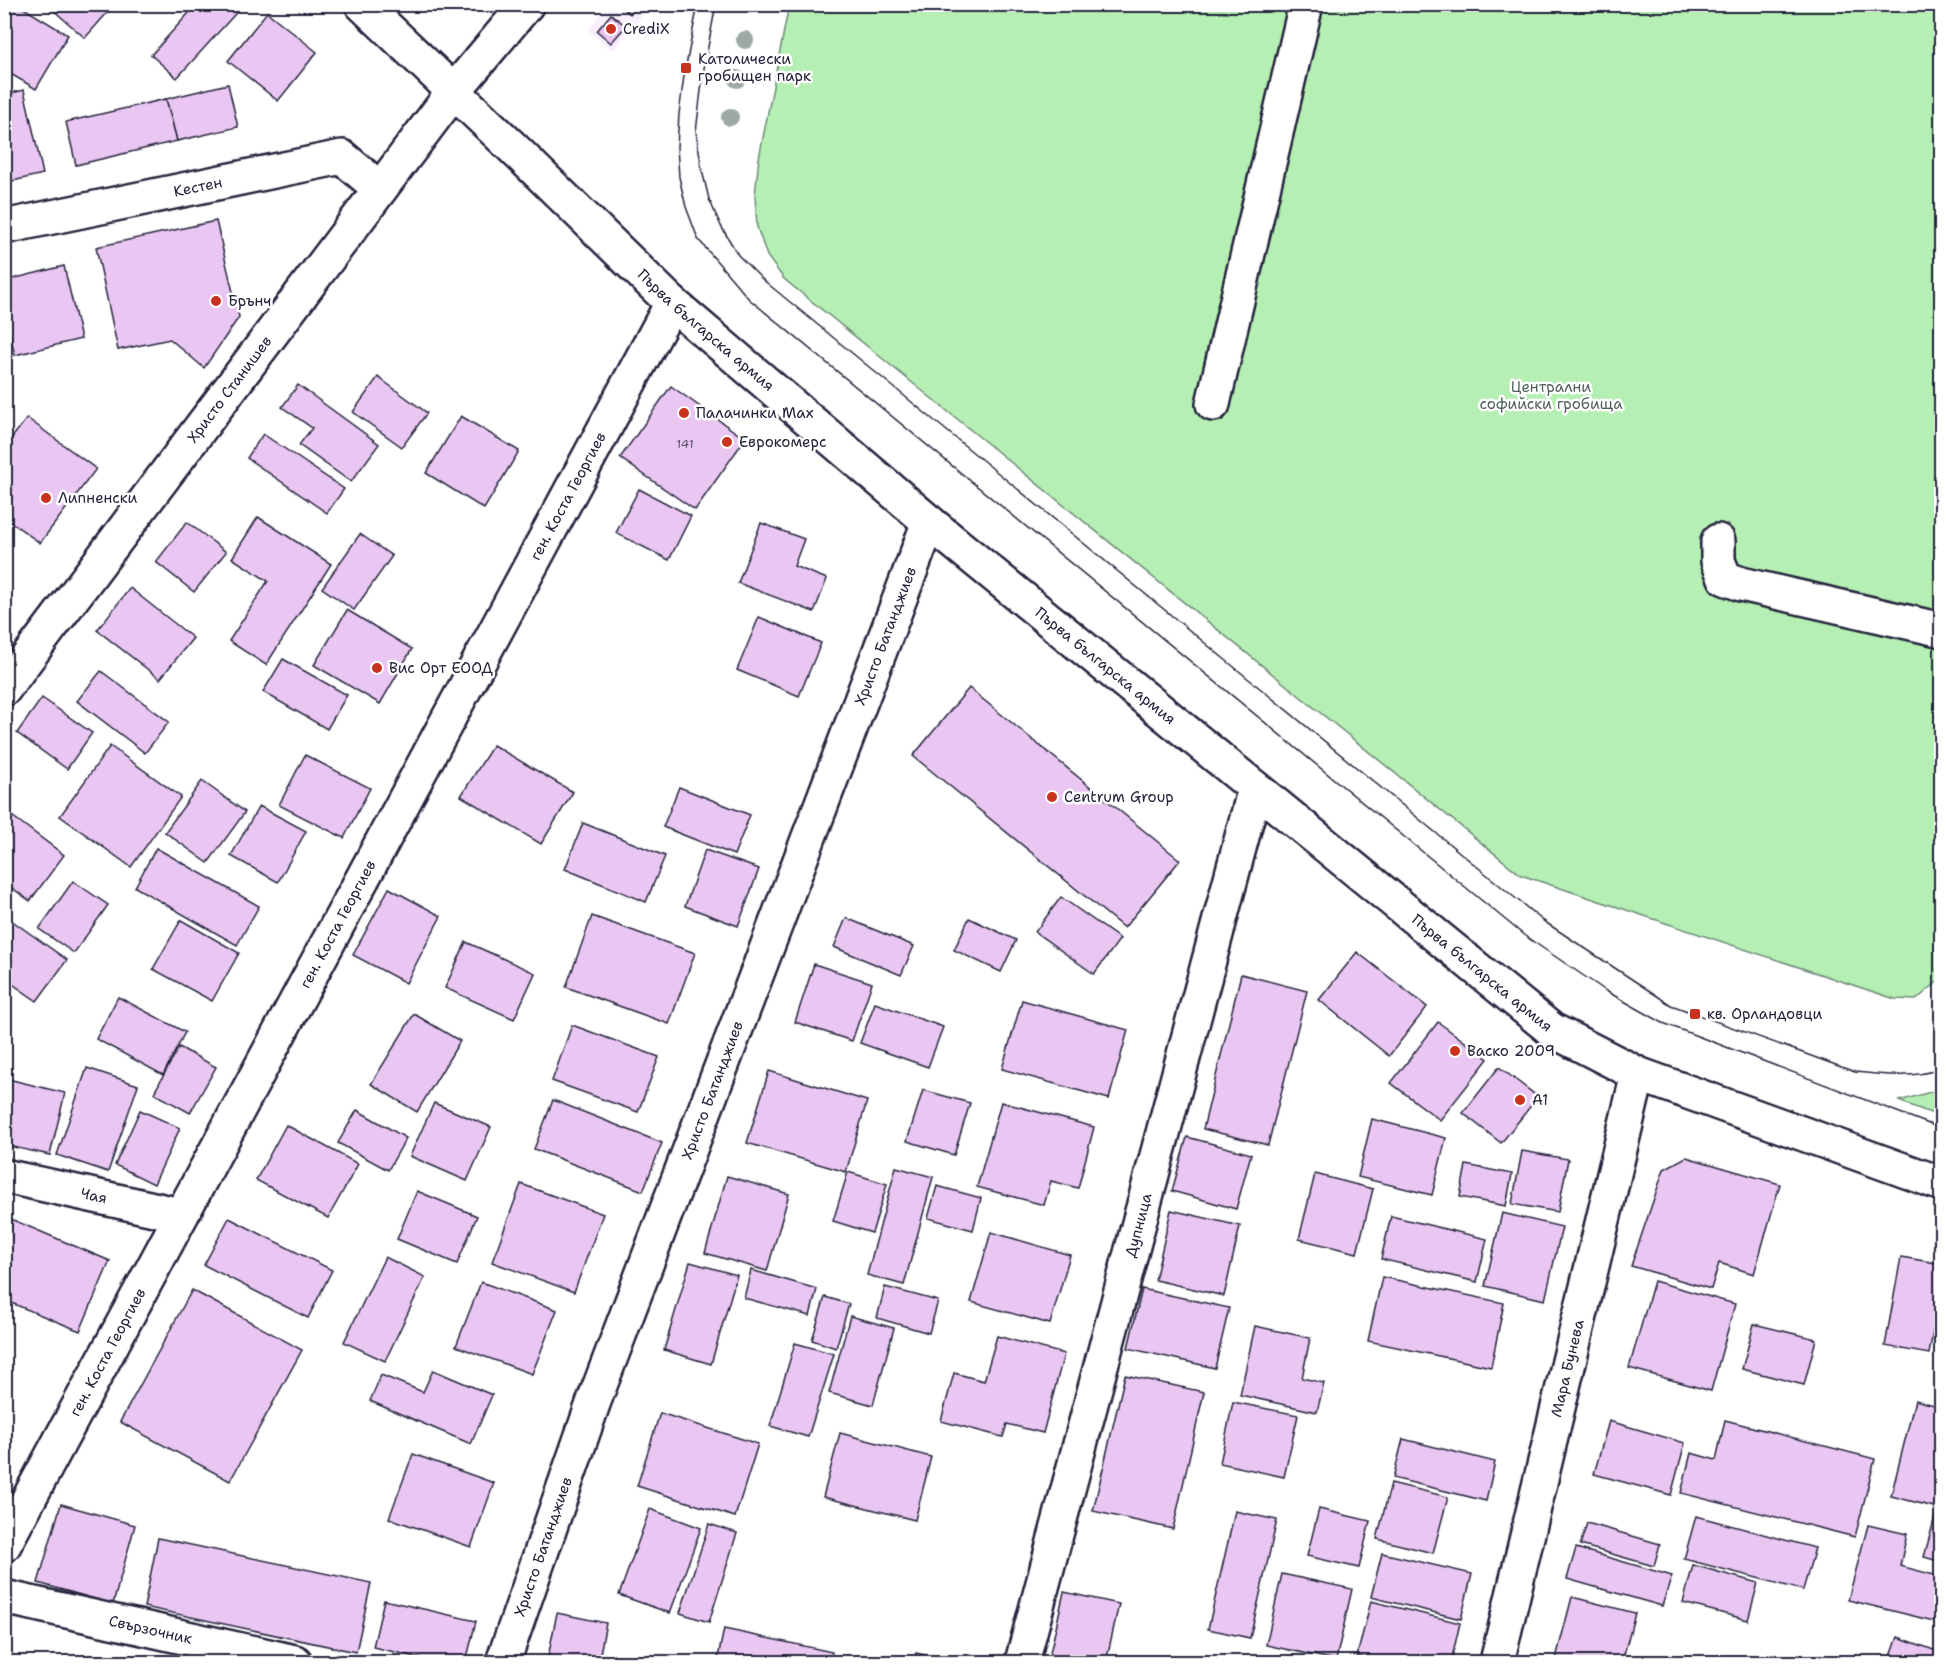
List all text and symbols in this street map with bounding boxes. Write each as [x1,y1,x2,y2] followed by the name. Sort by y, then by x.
[623,19,670,39] place label: CrediX
[604,22,618,36] marker: CrediX
[698,49,811,86] place label: Католически гробищен парк
[679,61,693,75] marker: Католически гробищен парк
[172,172,224,202] street label: Кестен
[633,265,778,396] street label: Първа българска армия
[228,291,271,311] place label: Брънч
[209,294,223,308] marker: Брънч
[183,332,276,447] street label: Христо Станишев
[1480,377,1623,414] park label: Централни софийски гробища
[696,403,814,423] place label: Палачинки Max
[677,406,691,420] marker: Палачинки Max
[526,428,611,564] street label: ген. Коста Георгиев
[739,432,827,452] place label: Еврокомерс
[720,435,734,449] marker: Еврокомерс
[676,436,694,452] house number: 141
[58,488,137,508] place label: Липненски
[39,491,53,505] marker: Липненски
[850,564,921,708] street label: Христо Батанджиев
[1031,603,1180,729] street label: Първа българска армия
[389,658,493,678] place label: Вис Орт ЕООД
[370,661,384,675] marker: Вис Орт ЕООД
[1064,787,1174,807] place label: Centrum Group
[1045,790,1059,804] marker: Centrum Group
[295,857,381,992] street label: ген. Коста Георгиев
[1408,910,1557,1036] street label: Първа българска армия
[1707,1004,1822,1024] place label: кв. Орландовци
[1688,1007,1702,1021] marker: кв. Орландовци
[677,1018,748,1162] street label: Христо Батанджиев
[1467,1041,1555,1061] place label: Васко 2009
[1448,1044,1462,1058] marker: Васко 2009
[1532,1090,1548,1110] place label: A1
[1513,1093,1527,1107] marker: A1
[79,1183,109,1208] street label: Чая
[1120,1190,1157,1260] street label: Дупница
[65,1285,150,1420] street label: ген. Коста Георгиев
[1546,1317,1589,1419] street label: Мара Бунева
[510,1474,577,1619] street label: Христо Батанджиев
[107,1611,194,1649] street label: Свързочник

